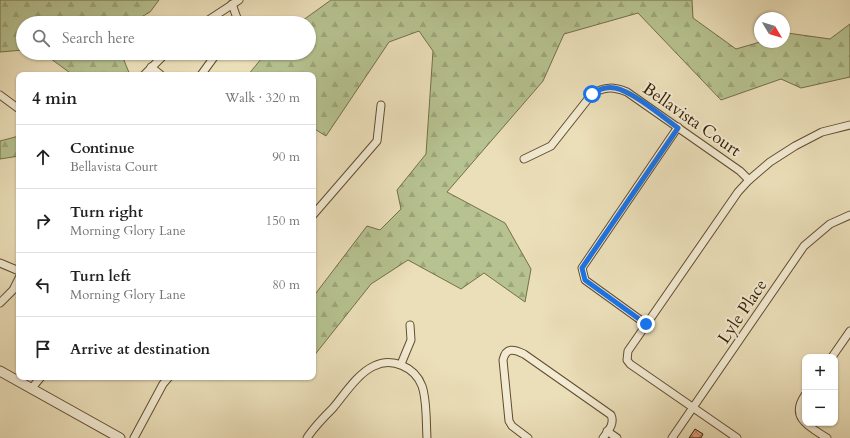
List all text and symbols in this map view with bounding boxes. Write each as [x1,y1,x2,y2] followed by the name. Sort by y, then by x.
[754,12,790,48] north arrow
[16,16,316,60] search box
[30,27,52,49] icon: search
[62,28,135,48] text: Search here
[638,77,746,162] street label: Bellavista Court
[583,85,601,103] route start
[32,87,77,110] text: 4 min
[225,89,300,107] text: Walk · 320 m
[70,138,135,158] text: Continue
[32,146,54,168] icon: ahead
[272,148,300,166] text: 90 m
[70,158,158,176] text: Bellavista Court
[70,202,143,222] text: Turn right
[32,210,54,232] icon: right
[266,212,300,230] text: 150 m
[70,222,186,240] text: Morning Glory Lane
[70,266,131,286] text: Turn left
[32,274,54,296] icon: left
[712,275,772,348] street label: Lyle Place
[272,276,300,294] text: 80 m
[70,286,186,304] text: Morning Glory Lane
[637,315,655,333] route end
[32,338,54,360] icon: arrive
[70,339,210,359] text: Arrive at destination
[802,354,838,426] map controls
[802,354,838,390] button: +
[802,390,838,426] button: −

